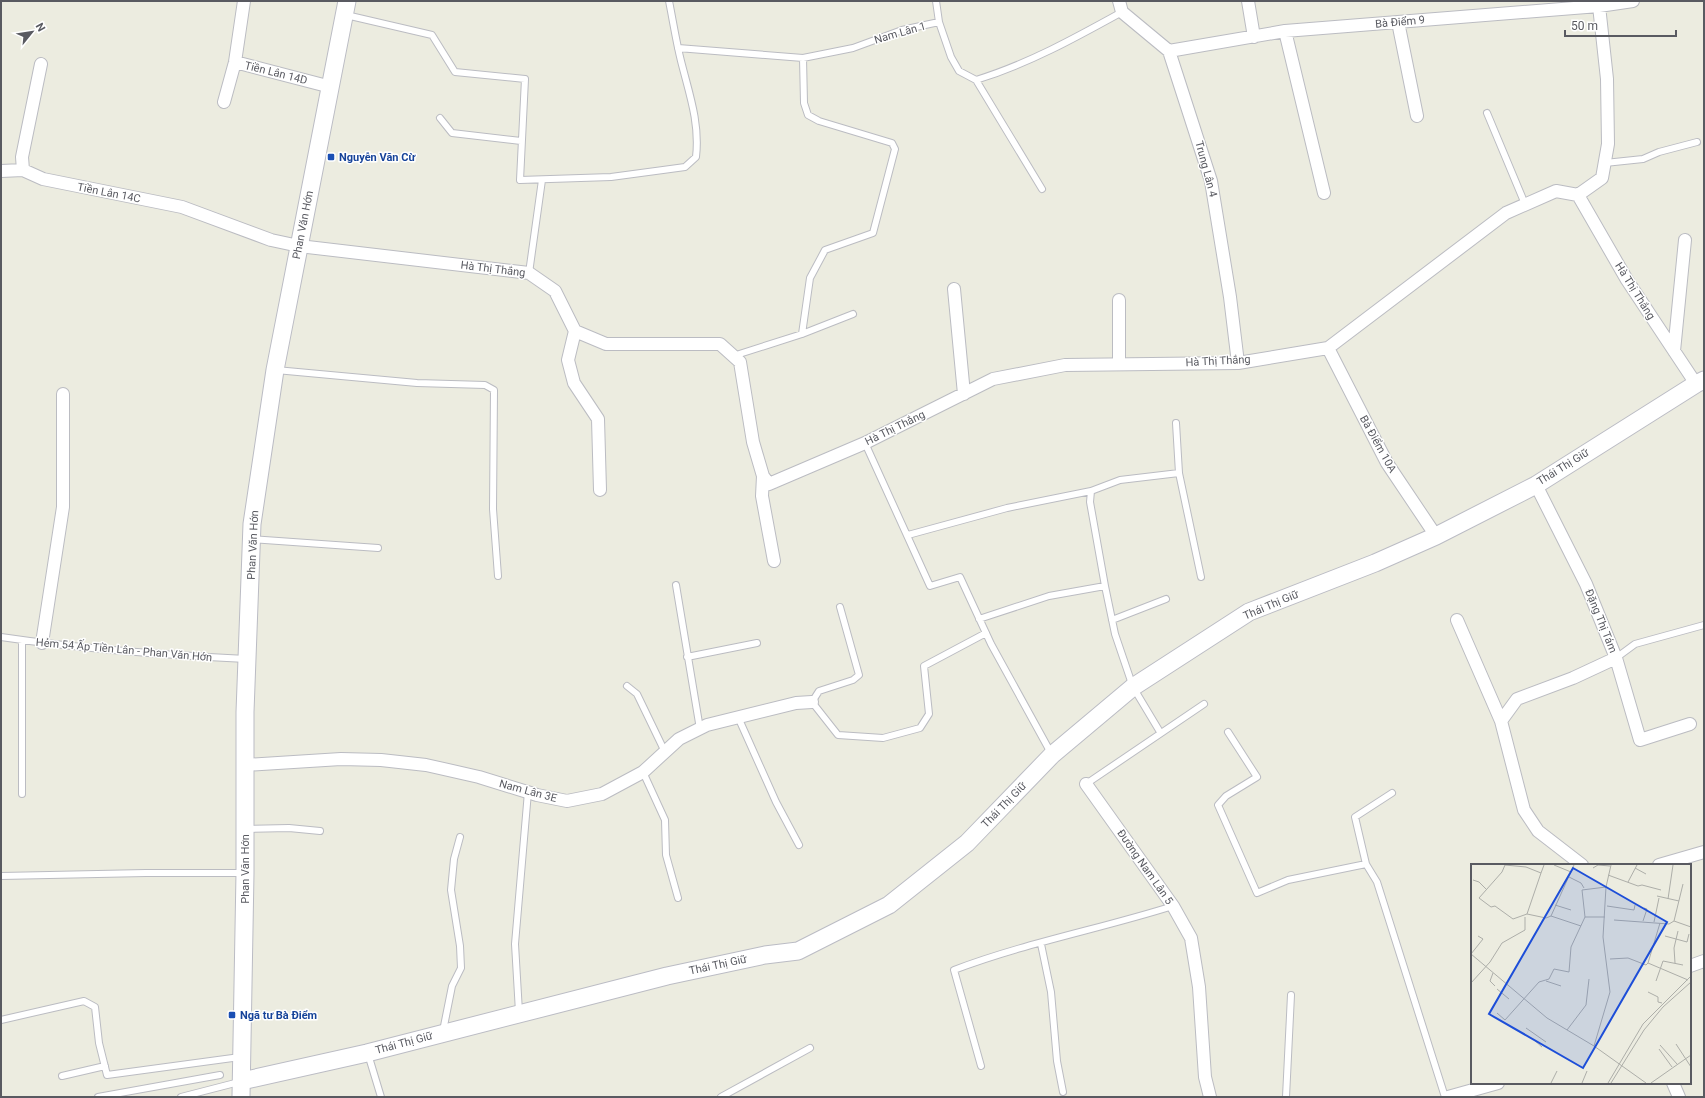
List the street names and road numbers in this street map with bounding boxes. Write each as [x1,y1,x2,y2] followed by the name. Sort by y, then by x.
[1375,13,1425,31] street label: Bà Điểm 9
[873,19,927,47] street label: Nam Lân 1
[243,59,309,87] street label: Tiền Lân 14D
[1192,139,1220,199] street label: Trung Lân 4
[76,181,142,205] street label: Tiền Lân 14C
[290,190,316,260] street label: Phan Văn Hớn
[460,259,526,279] street label: Hà Thị Thắng
[1612,260,1658,322] street label: Hà Thị Thắng
[1185,353,1251,369] street label: Hà Thị Thắng
[863,408,927,448] street label: Hà Thị Thắng
[1357,413,1399,476] street label: Bà Điểm 10A
[1535,446,1592,488] street label: Thái Thị Giữ
[245,510,261,580] street label: Phan Văn Hớn
[1241,587,1301,622] street label: Thái Thị Giữ
[1582,587,1620,655] street label: Đặng Thị Tám
[35,635,213,664] street label: Hẻm 54 Ấp Tiền Lân - Phan Văn Hớn
[498,777,558,805] street label: Nam Lân 3E
[979,779,1029,831] street label: Thái Thị Giữ
[1114,827,1176,907] street label: Đường Nam Lân 5
[239,834,252,904] street label: Phan Văn Hớn
[688,952,748,977] street label: Thái Thị Giữ
[374,1029,434,1057] street label: Thái Thị Giữ

